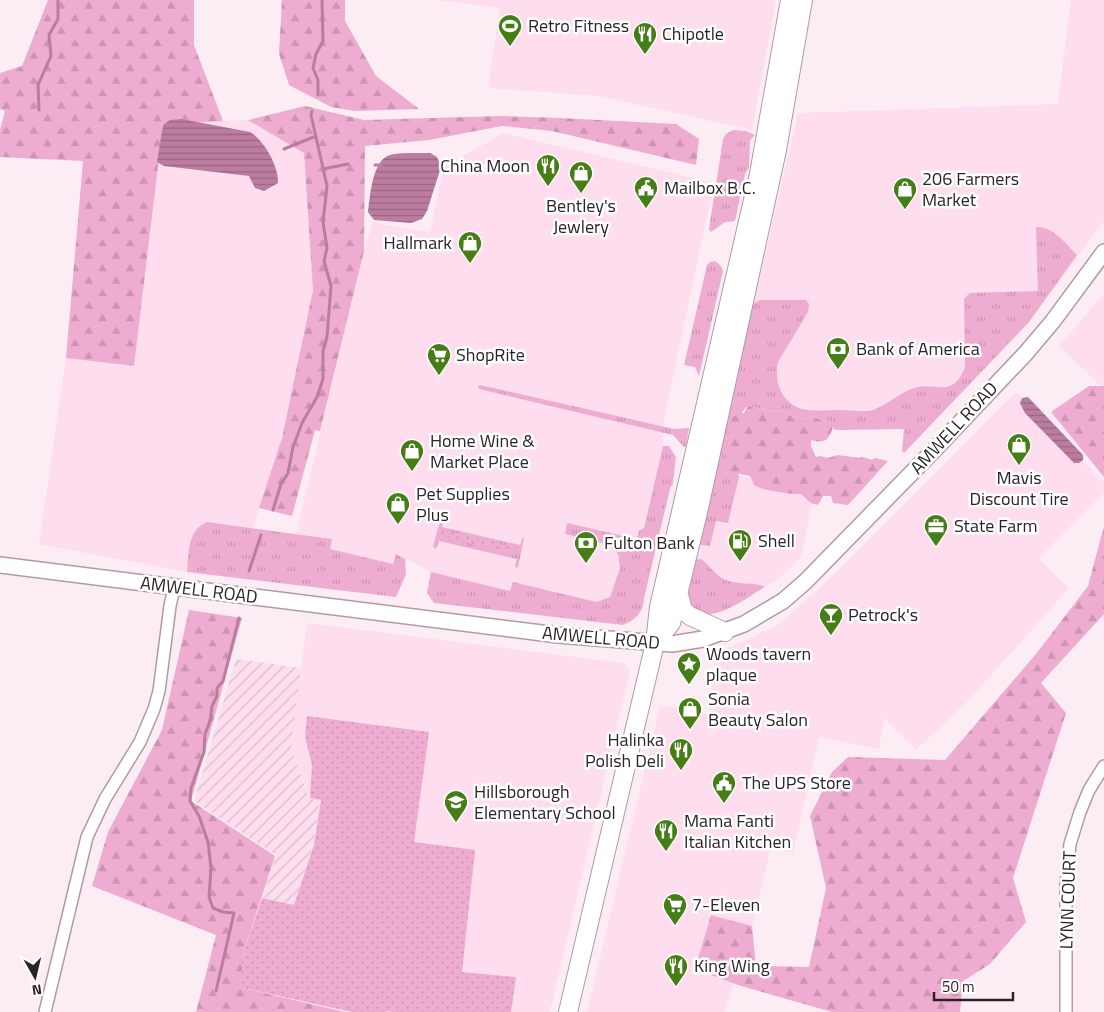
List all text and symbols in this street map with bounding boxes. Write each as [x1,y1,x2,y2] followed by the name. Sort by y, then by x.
[528,12,629,39] place label: Retro Fitness
[497,13,523,47] sports icon: Retro Fitness
[662,20,724,47] place label: Chipotle
[632,21,658,55] restaurant icon: Chipotle
[440,152,530,179] place label: China Moon
[535,153,561,187] restaurant icon: China Moon
[568,160,594,194] shop icon: Bentley's Jewlery
[922,165,1019,213] place label: 206 Farmers Market
[664,174,756,201] place label: Mailbox B.C.
[633,175,659,209] public building icon: Mailbox B.C.
[892,176,918,210] shop icon: 206 Farmers Market
[546,192,616,240] place label: Bentley's Jewlery
[384,229,452,256] place label: Hallmark
[457,230,483,264] shop icon: Hallmark
[856,335,980,362] place label: Bank of America
[825,336,851,370] bank icon: Bank of America
[456,341,525,368] place label: ShopRite
[426,342,452,376] supermarket icon: ShopRite
[904,375,1004,480] street label: AMWELL ROAD
[430,427,535,475] place label: Home Wine & Market Place
[1006,432,1032,466] shop icon: Mavis Discount Tire
[399,438,425,472] shop icon: Home Wine & Market Place
[969,464,1069,512] place label: Mavis Discount Tire
[416,480,510,528] place label: Pet Supplies Plus
[385,491,411,525] shop icon: Pet Supplies Plus
[954,512,1037,539] place label: State Farm
[923,513,949,547] office icon: State Farm
[758,527,795,554] place label: Shell
[727,528,753,562] fuel station icon: Shell
[604,529,695,556] place label: Fulton Bank
[573,530,599,564] bank icon: Fulton Bank
[139,569,259,610] street label: AMWELL ROAD
[848,601,918,628] place label: Petrock's
[818,602,844,636] bar icon: Petrock's
[541,619,661,656] street label: AMWELL ROAD
[706,640,811,688] place label: Woods tavern plaque
[676,651,702,685] place icon: Woods tavern plaque
[708,685,808,733] place label: Sonia Beauty Salon
[677,696,703,730] shop icon: Sonia Beauty Salon
[585,726,664,774] place label: Halinka Polish Deli
[668,737,694,771] restaurant icon: Halinka Polish Deli
[742,769,851,796] place label: The UPS Store
[711,770,737,804] public building icon: The UPS Store
[474,778,616,826] place label: Hillsborough Elementary School
[443,789,469,823] school or university icon: Hillsborough Elementary School
[684,807,791,855] place label: Mama Fanti Italian Kitchen
[653,818,679,852] restaurant icon: Mama Fanti Italian Kitchen
[1052,850,1083,950] street label: LYNN COURT
[692,891,760,918] place label: 7-Eleven
[662,892,688,926] supermarket icon: 7-Eleven
[10,952,60,1002] north arrow
[694,952,770,979] place label: King Wing
[663,953,689,987] restaurant icon: King Wing
[934,970,1013,1002] scale bar
[942,975,975,998] text: 50 m
[31,979,43,1001] text: N

